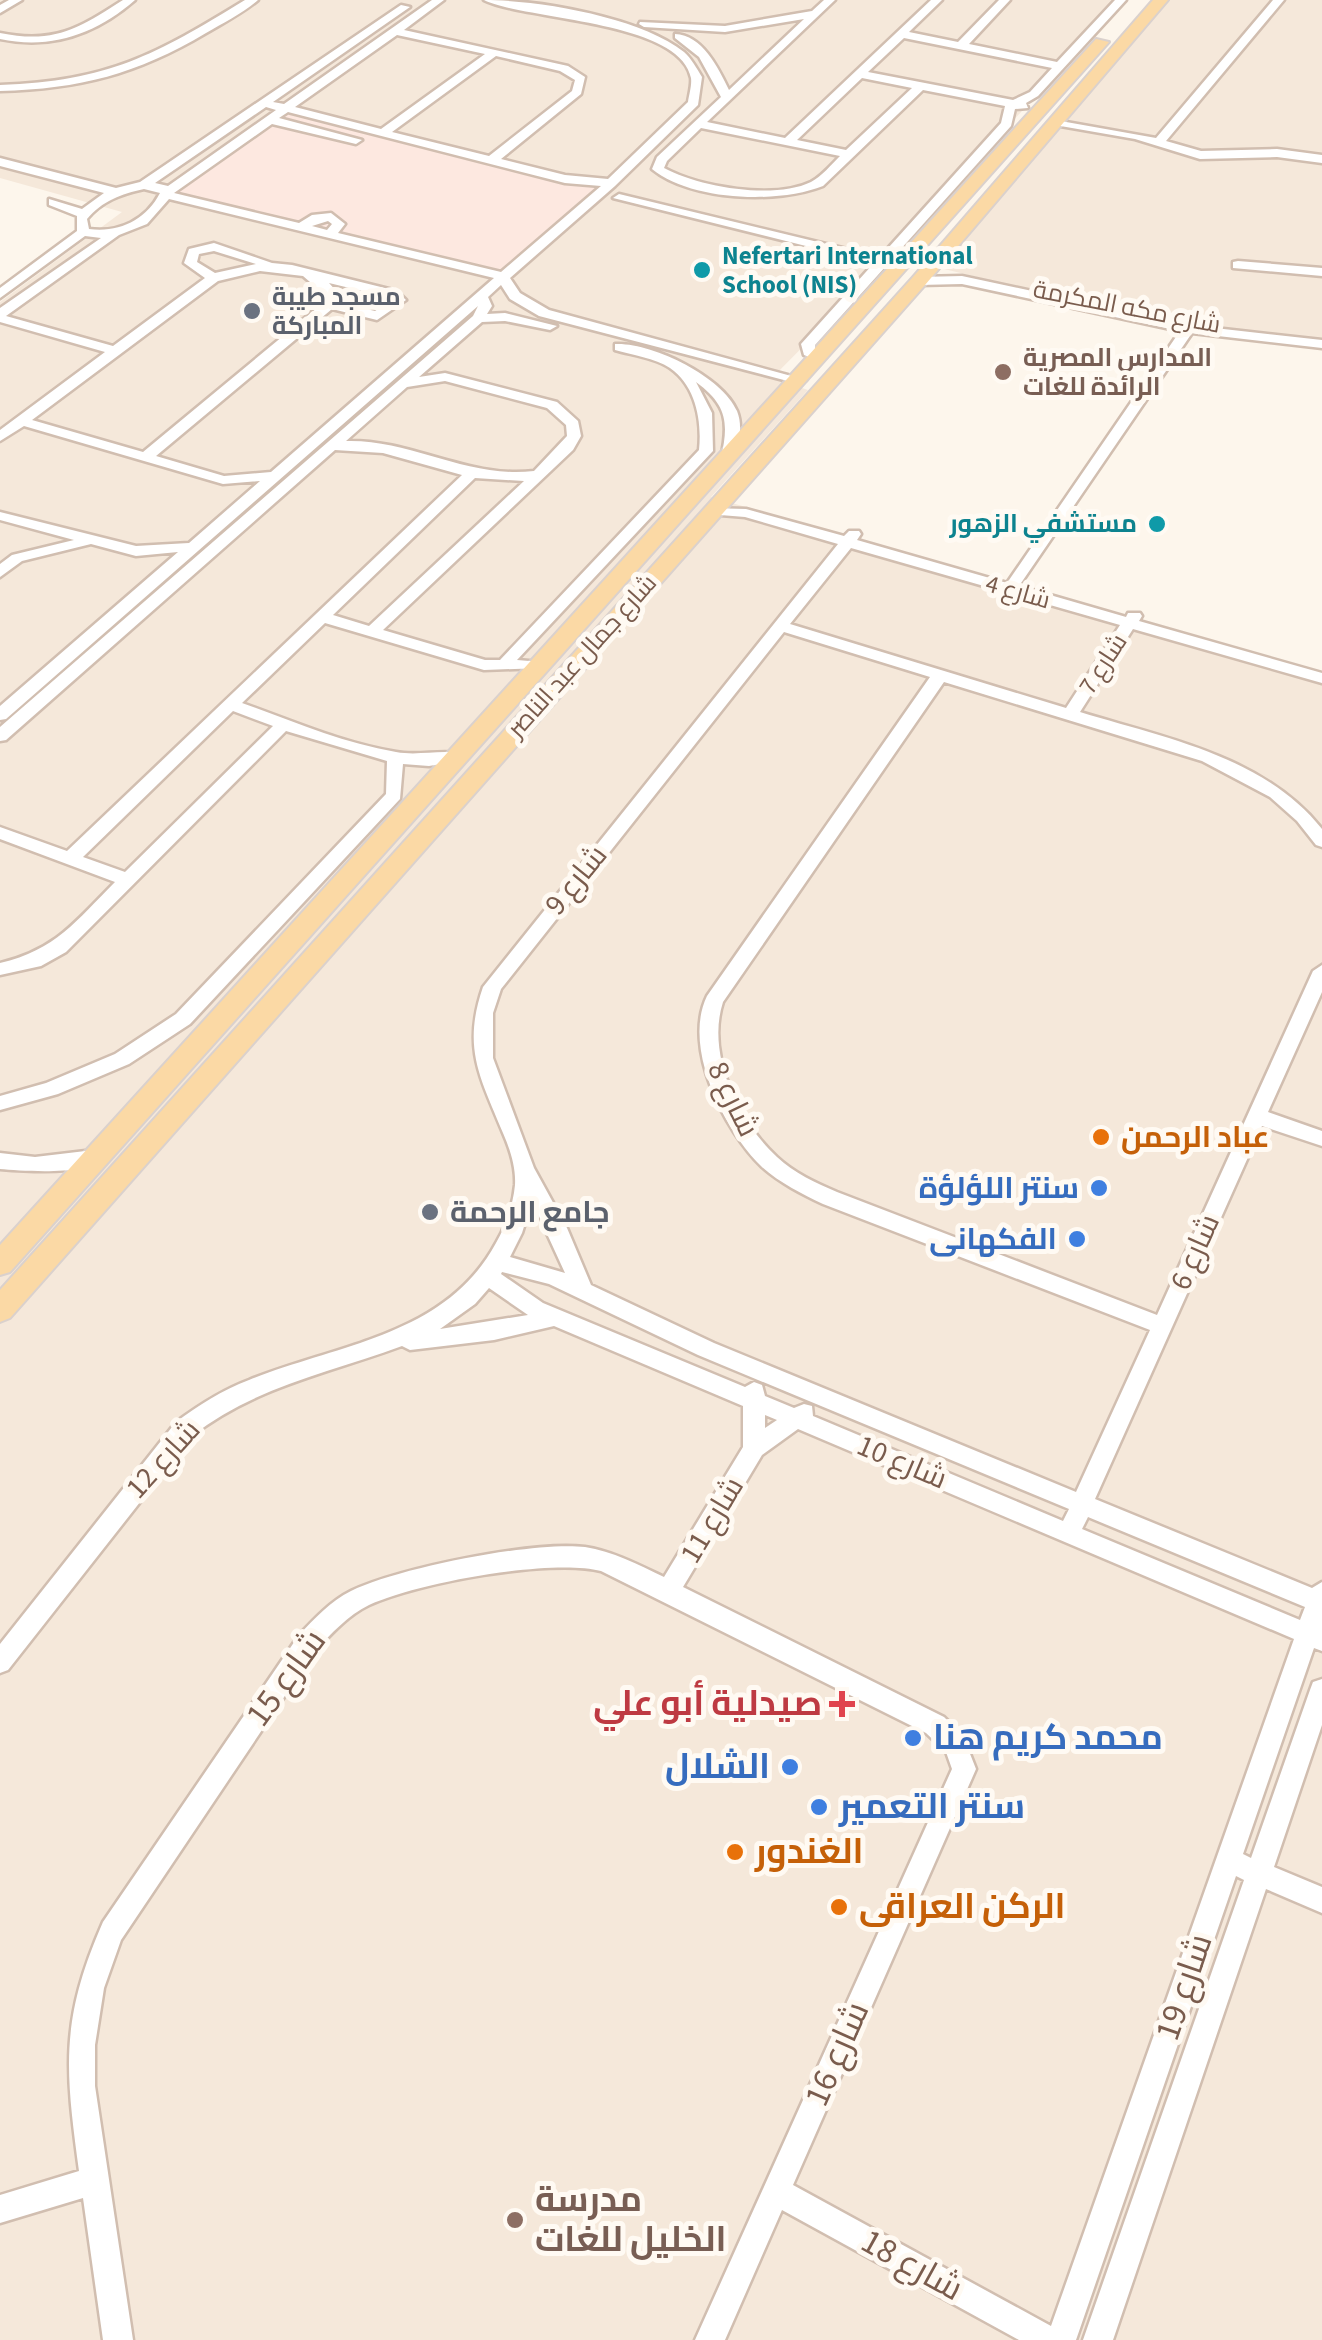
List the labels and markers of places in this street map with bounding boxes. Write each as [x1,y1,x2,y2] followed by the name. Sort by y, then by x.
[722,238,973,303] place label: Nefertari International School (NIS)
[691,259,713,281] marker: Nefertari International School (NIS)
[272,279,401,344] place label: مسجد طيبة المباركة
[241,300,263,322] marker: مسجد طيبة المباركة
[1023,340,1212,405] place label: المدارس المصرية الرائدة للغات
[992,361,1014,383] marker: المدارس المصرية الرائدة للغات
[948,506,1137,543] place label: مستشفي الزهور
[1146,513,1168,535] marker: مستشفي الزهور
[1121,1116,1270,1159] place label: عباد الرحمن
[1090,1126,1112,1148] marker: عباد الرحمن
[919,1167,1079,1210] place label: سنتر اللؤلؤة
[1088,1177,1110,1199] marker: سنتر اللؤلؤة
[450,1191,610,1234] place label: جامع الرحمة
[419,1201,441,1223] marker: جامع الرحمة
[929,1218,1057,1261] place label: الفكهانى
[1066,1228,1088,1250] marker: الفكهانى
[593,1679,822,1731] place label: صيدلية أبو علي
[831,1693,853,1715] marker: صيدلية أبو علي
[933,1713,1163,1763] place label: محمد كريم هنا
[902,1727,924,1749] marker: محمد كريم هنا
[665,1742,770,1792] place label: الشلال
[779,1756,801,1778] marker: الشلال
[838,1782,1025,1832] place label: سنتر التعمير
[808,1796,830,1818] marker: سنتر التعمير
[754,1827,863,1877] place label: الغندور
[724,1841,746,1863] marker: الغندور
[859,1882,1066,1932] place label: الركن العراقى
[828,1896,850,1918] marker: الركن العراقى
[535,2175,726,2265] place label: مدرسة الخليل للغات
[504,2209,526,2231] marker: مدرسة الخليل للغات

